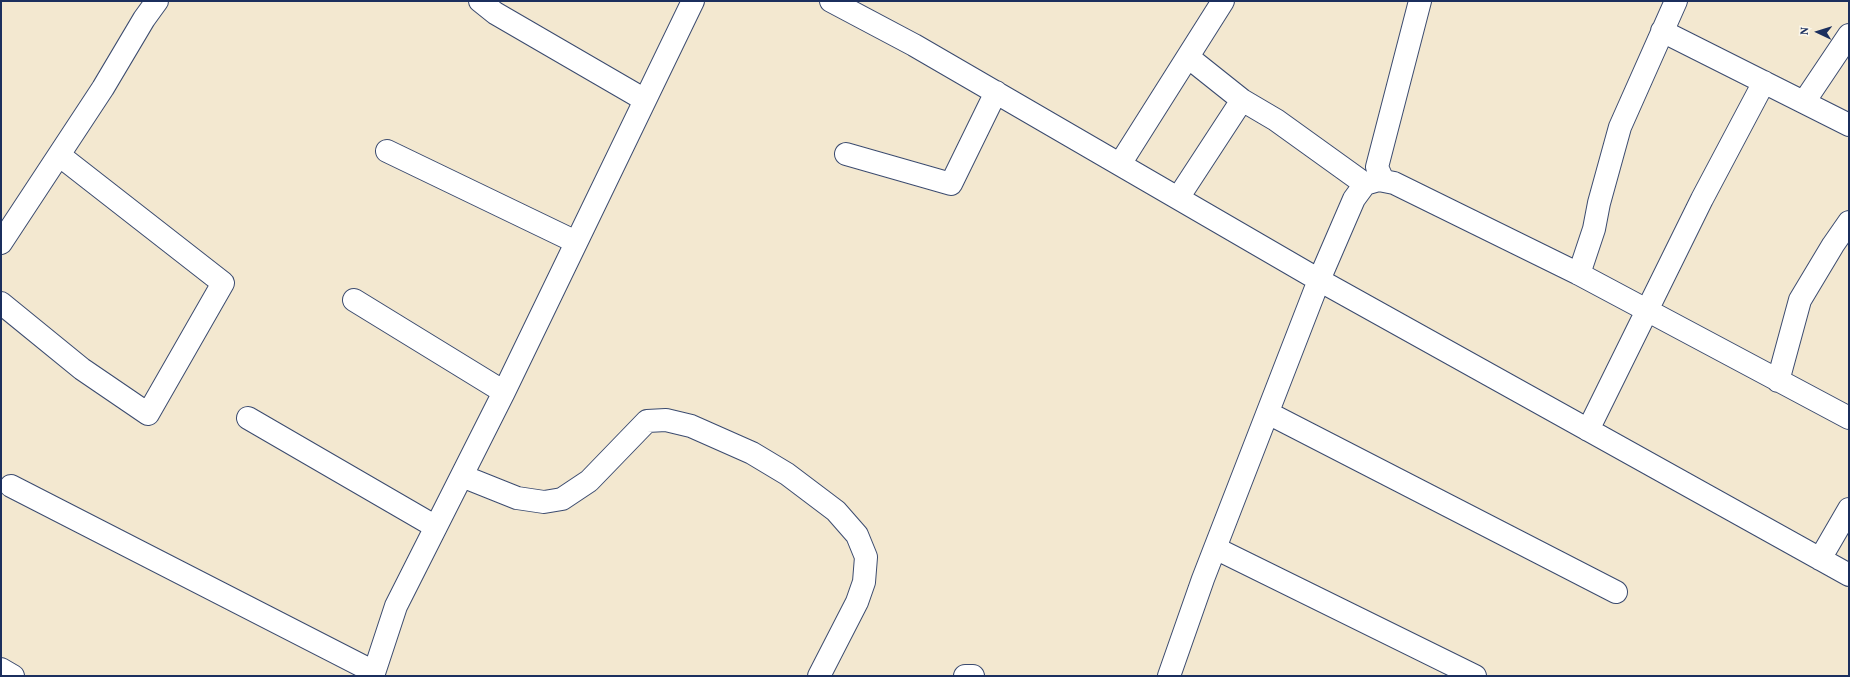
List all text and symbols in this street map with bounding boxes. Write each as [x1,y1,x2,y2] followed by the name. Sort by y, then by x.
[1798,12,1838,52] north arrow
[1798,27,1813,36] text: N

